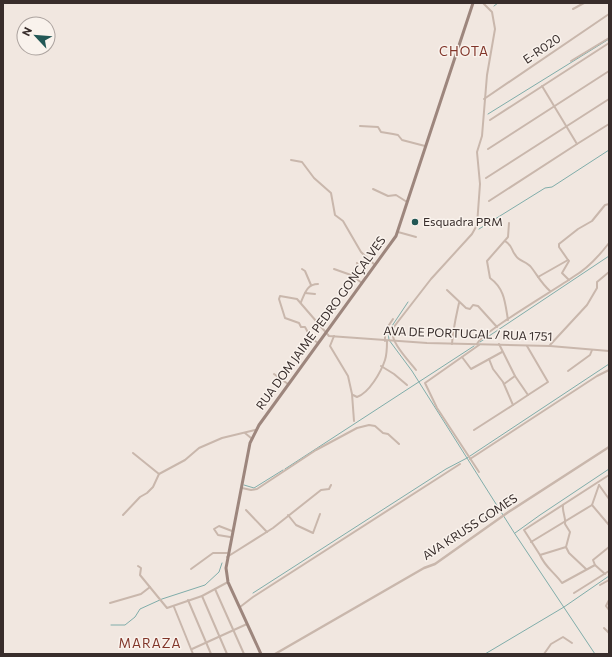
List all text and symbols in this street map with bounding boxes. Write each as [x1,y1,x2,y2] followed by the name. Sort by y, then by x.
[16,16,56,56] north arrow
[19,25,34,38] text: N
[520,30,563,66] street label: E-R020
[439,43,489,59] district label: CHOTA
[423,214,503,228] place label: Esquadra PRM
[410,217,420,227] marker: Esquadra PRM
[253,233,389,412] street label: RUA DOM JAIME PEDRO GONÇALVES
[383,323,553,343] street label: AVA DE PORTUGAL / RUA 1751
[419,490,520,562] street label: AVA KRUSS GOMES
[119,635,181,651] district label: MARAZA

